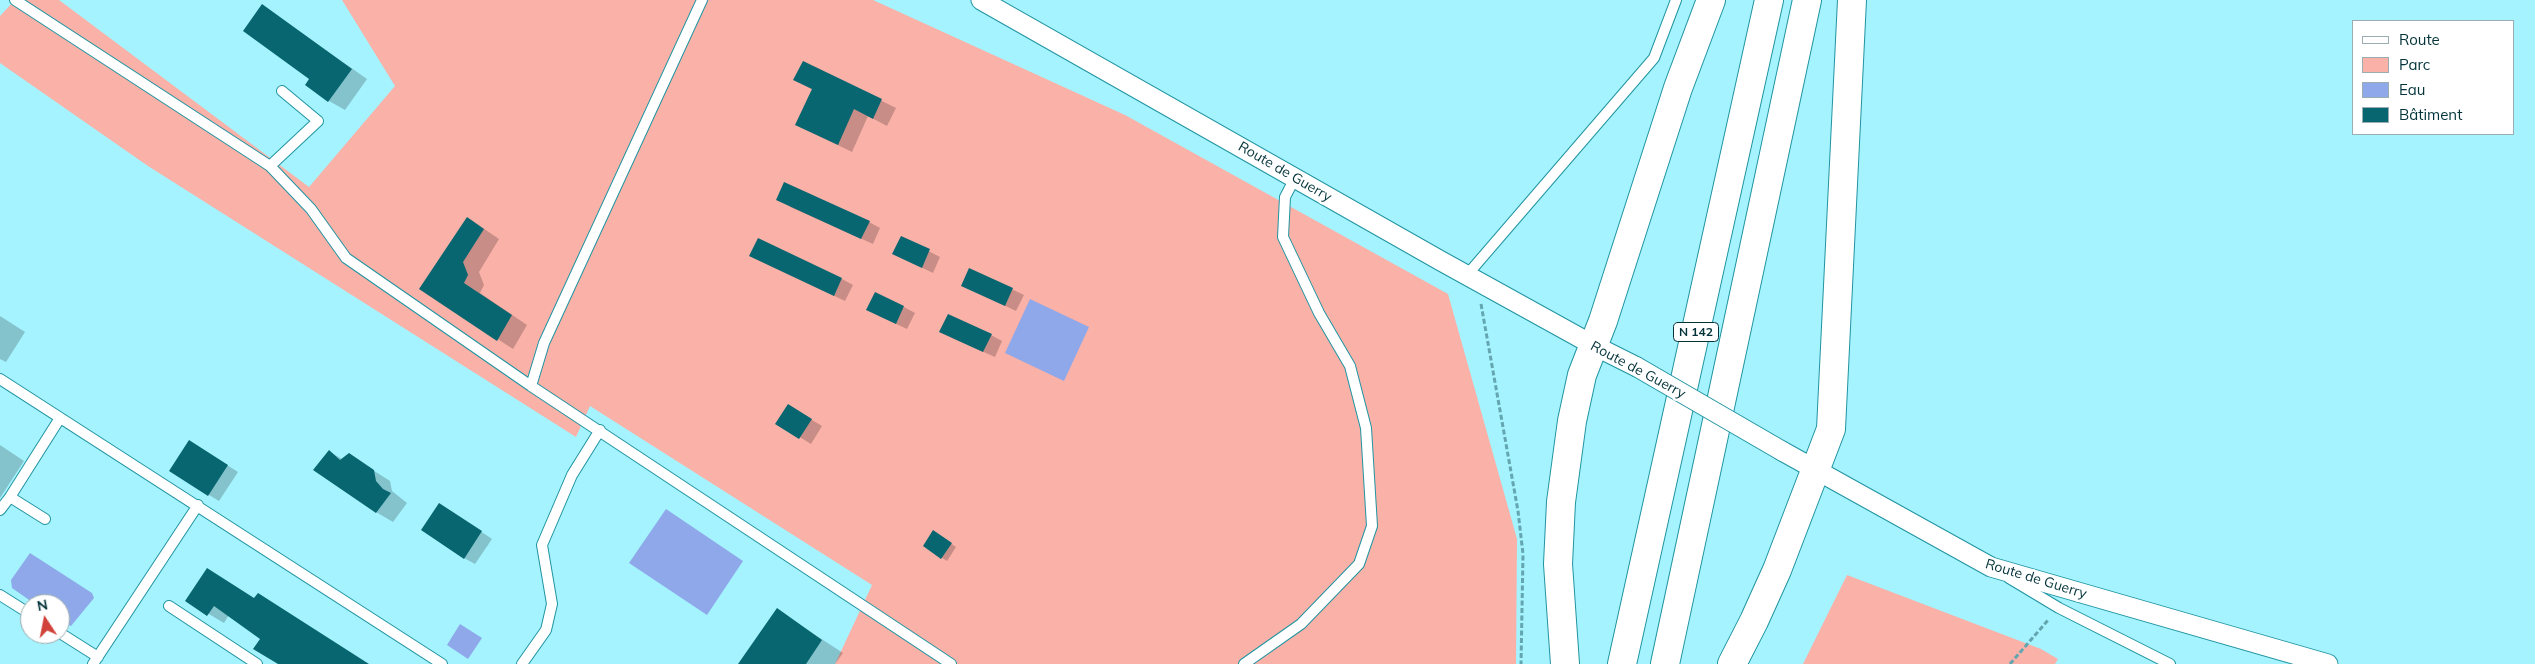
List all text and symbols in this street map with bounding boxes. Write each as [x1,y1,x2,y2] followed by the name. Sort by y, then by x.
[2352,20,2515,135] legend
[2399,30,2440,49] text: Route
[2399,55,2430,74] text: Parc
[2399,80,2425,99] text: Eau
[2399,105,2462,124] text: Bâtiment
[1235,138,1335,206] street label: Route de Guerry
[1674,322,1718,342] road number: N 142
[1588,338,1688,402] street label: Route de Guerry
[1983,556,2089,602] street label: Route de Guerry
[20,594,70,644] north arrow
[35,595,49,615] text: N

